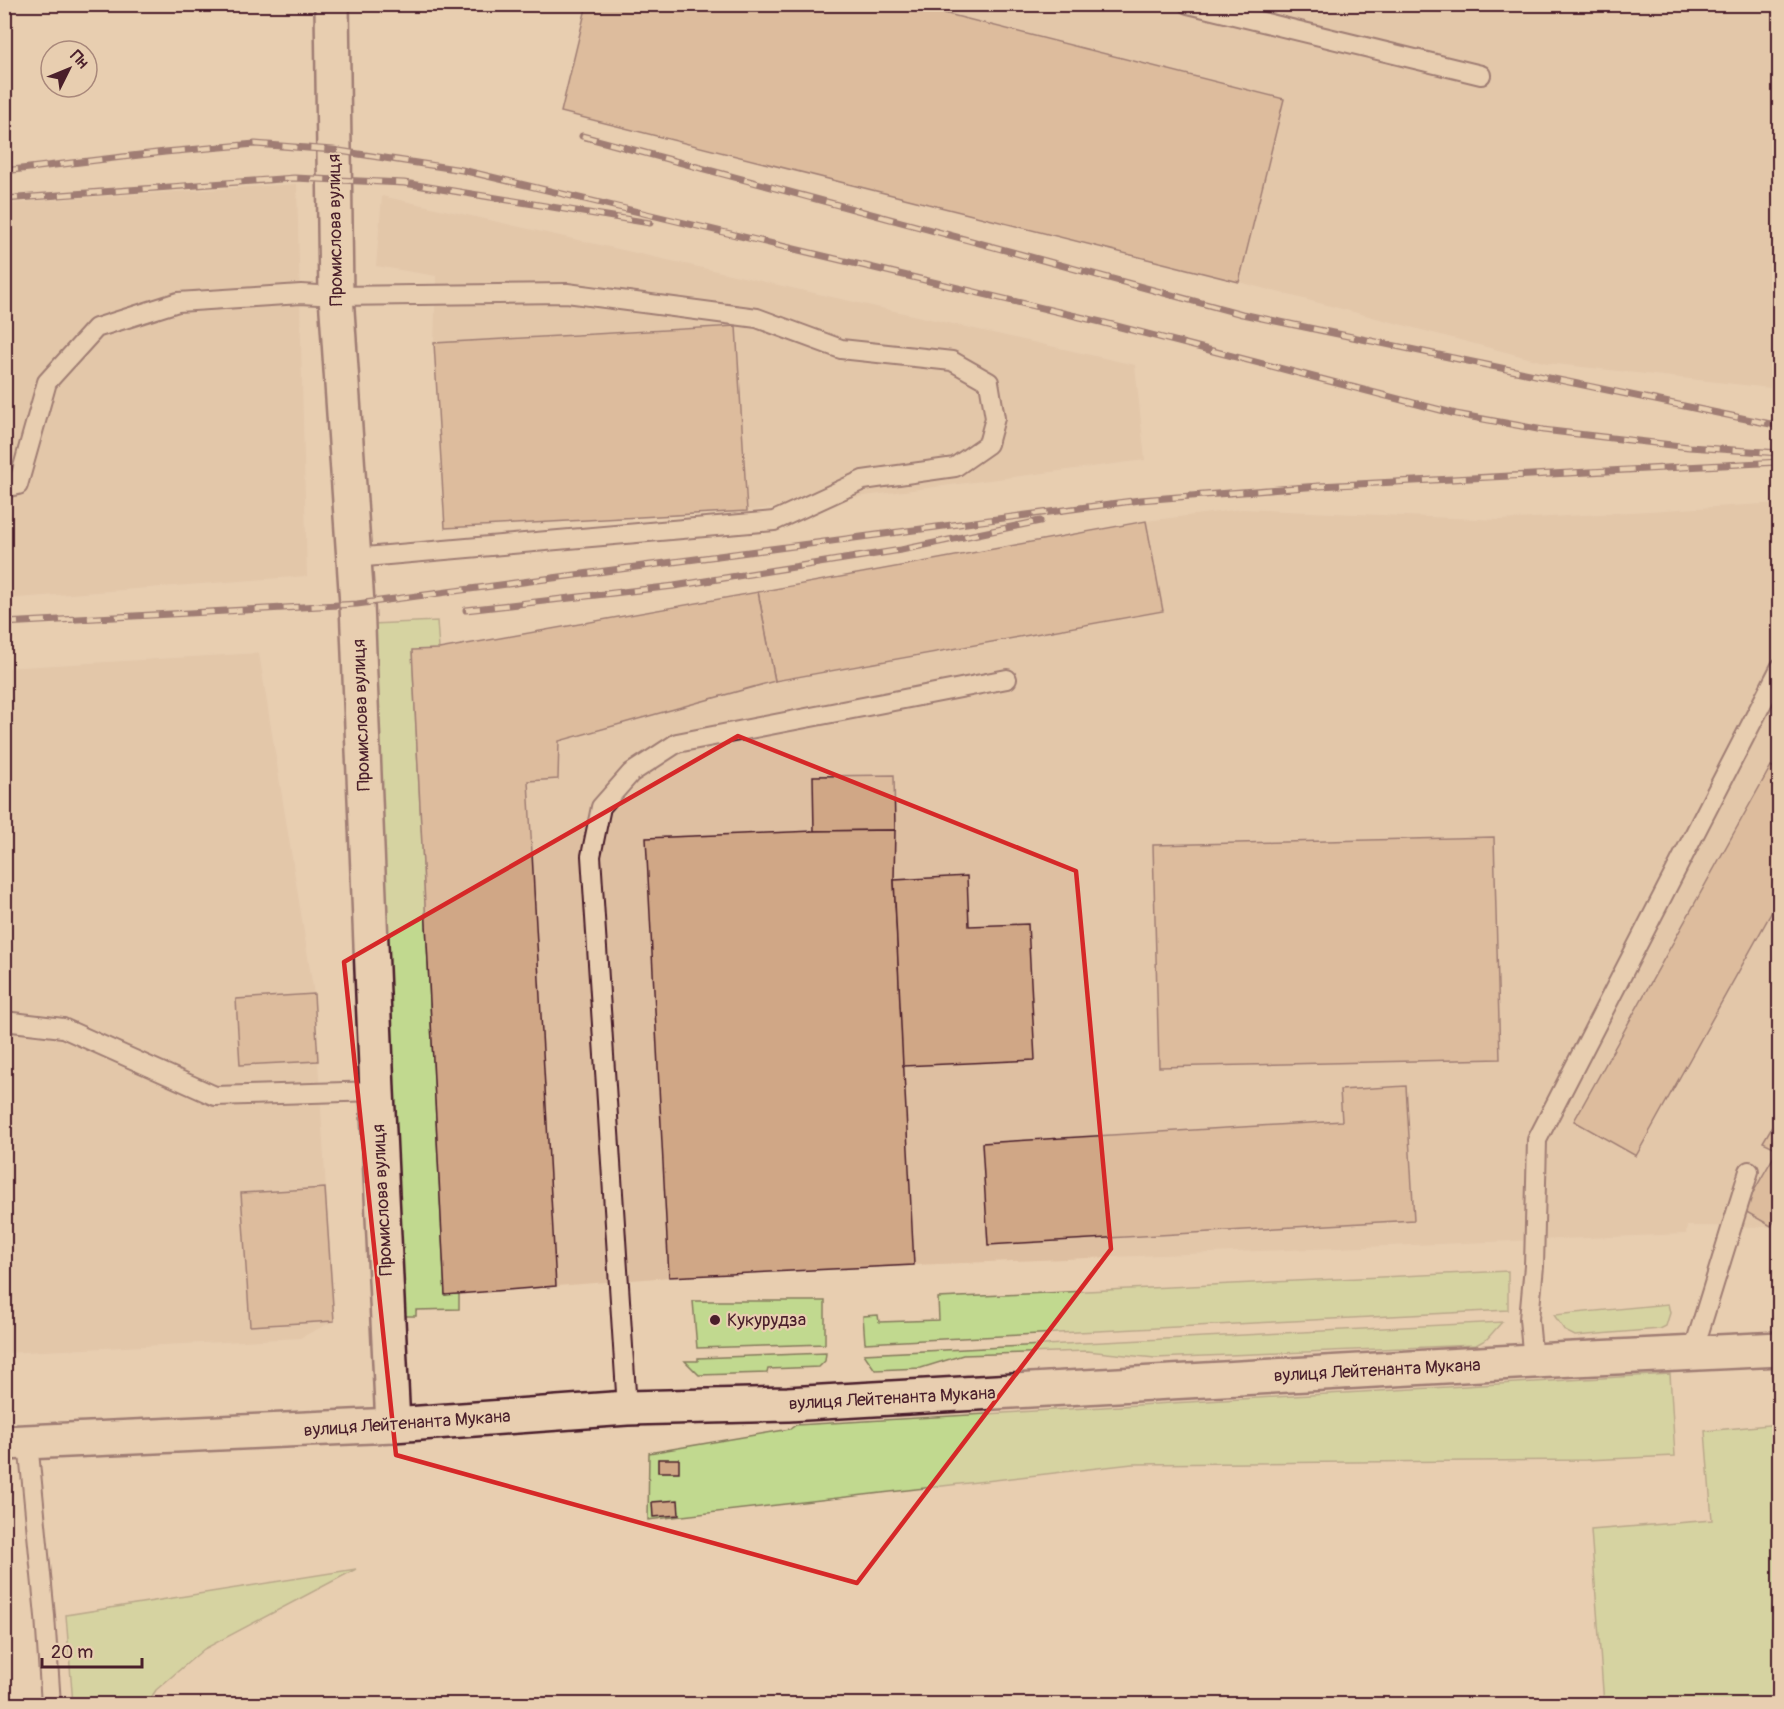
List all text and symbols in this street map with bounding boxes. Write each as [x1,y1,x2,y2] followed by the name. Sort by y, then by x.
[39,39,99,99] north arrow
[66,46,93,73] text: Пн
[323,154,348,306] street label: Промислова вулиця
[347,639,376,791] street label: Промислова вулиця
[367,1123,398,1276] street label: Промислова вулиця
[727,1309,806,1332] place label: Кукурудза
[708,1313,722,1327] marker: Кукурудза
[1273,1354,1481,1387] street label: вулиця Лейтенанта Мукана
[788,1382,996,1415] street label: вулиця Лейтенанта Мукана
[303,1405,511,1442] street label: вулиця Лейтенанта Мукана
[42,1631,142,1669] scale bar
[51,1641,93,1664] text: 20 m

